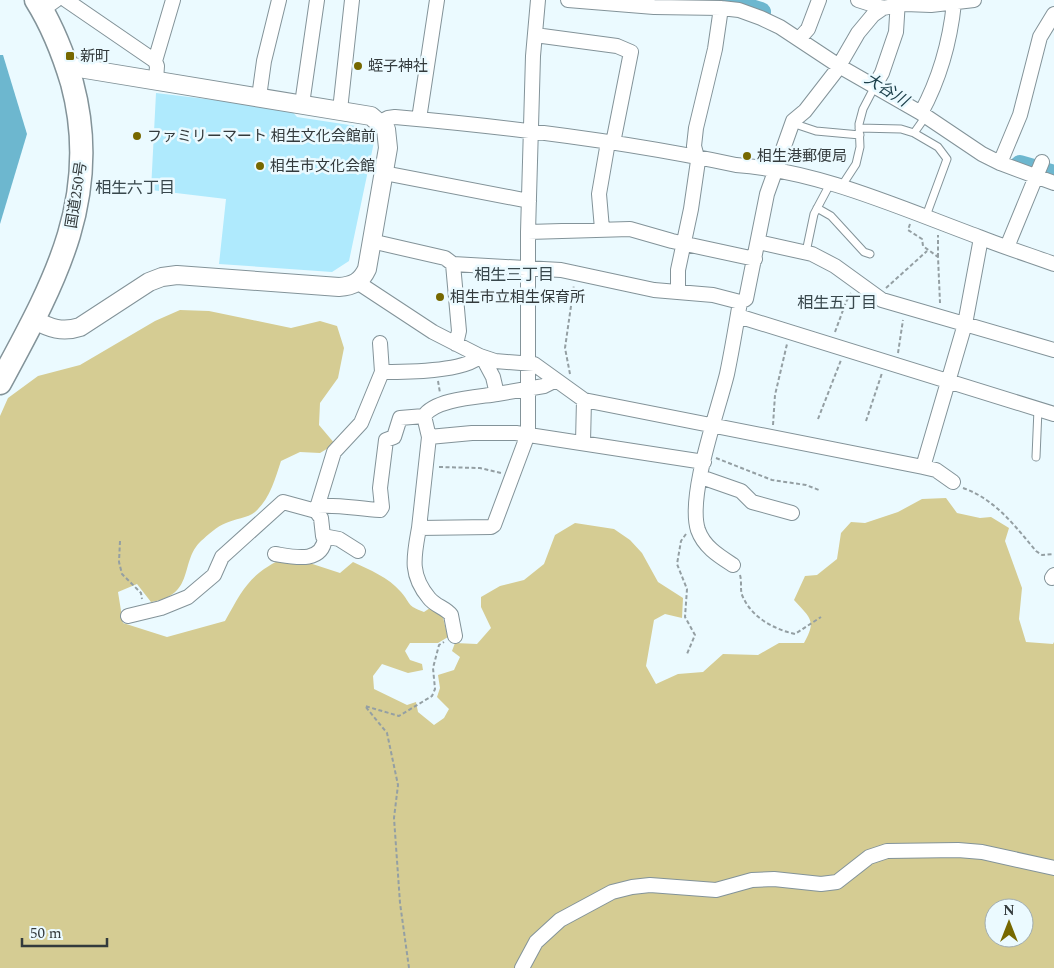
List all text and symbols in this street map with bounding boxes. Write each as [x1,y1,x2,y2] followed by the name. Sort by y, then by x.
[80,45,110,68] place label: 新町
[64,50,76,62] marker: 新町
[368,55,428,78] place label: 蛭子神社
[352,60,364,72] marker: 蛭子神社
[860,67,915,114] water label: 大谷川
[147,125,376,148] place label: ファミリーマート 相生文化会館前
[131,130,143,142] marker: ファミリーマート 相生文化会館前
[757,145,847,168] place label: 相生港郵便局
[741,150,753,162] marker: 相生港郵便局
[270,155,375,178] place label: 相生市文化会館
[60,160,93,230] street label: 国道250号
[254,160,266,172] marker: 相生市文化会館
[95,176,175,200] district label: 相生六丁目
[474,263,554,287] district label: 相生三丁目
[450,286,585,309] place label: 相生市立相生保育所
[434,291,446,303] marker: 相生市立相生保育所
[797,291,877,315] district label: 相生五丁目
[984,898,1034,948] north arrow
[1003,900,1015,921] text: N
[22,916,108,948] scale bar
[30,922,62,945] text: 50 m

